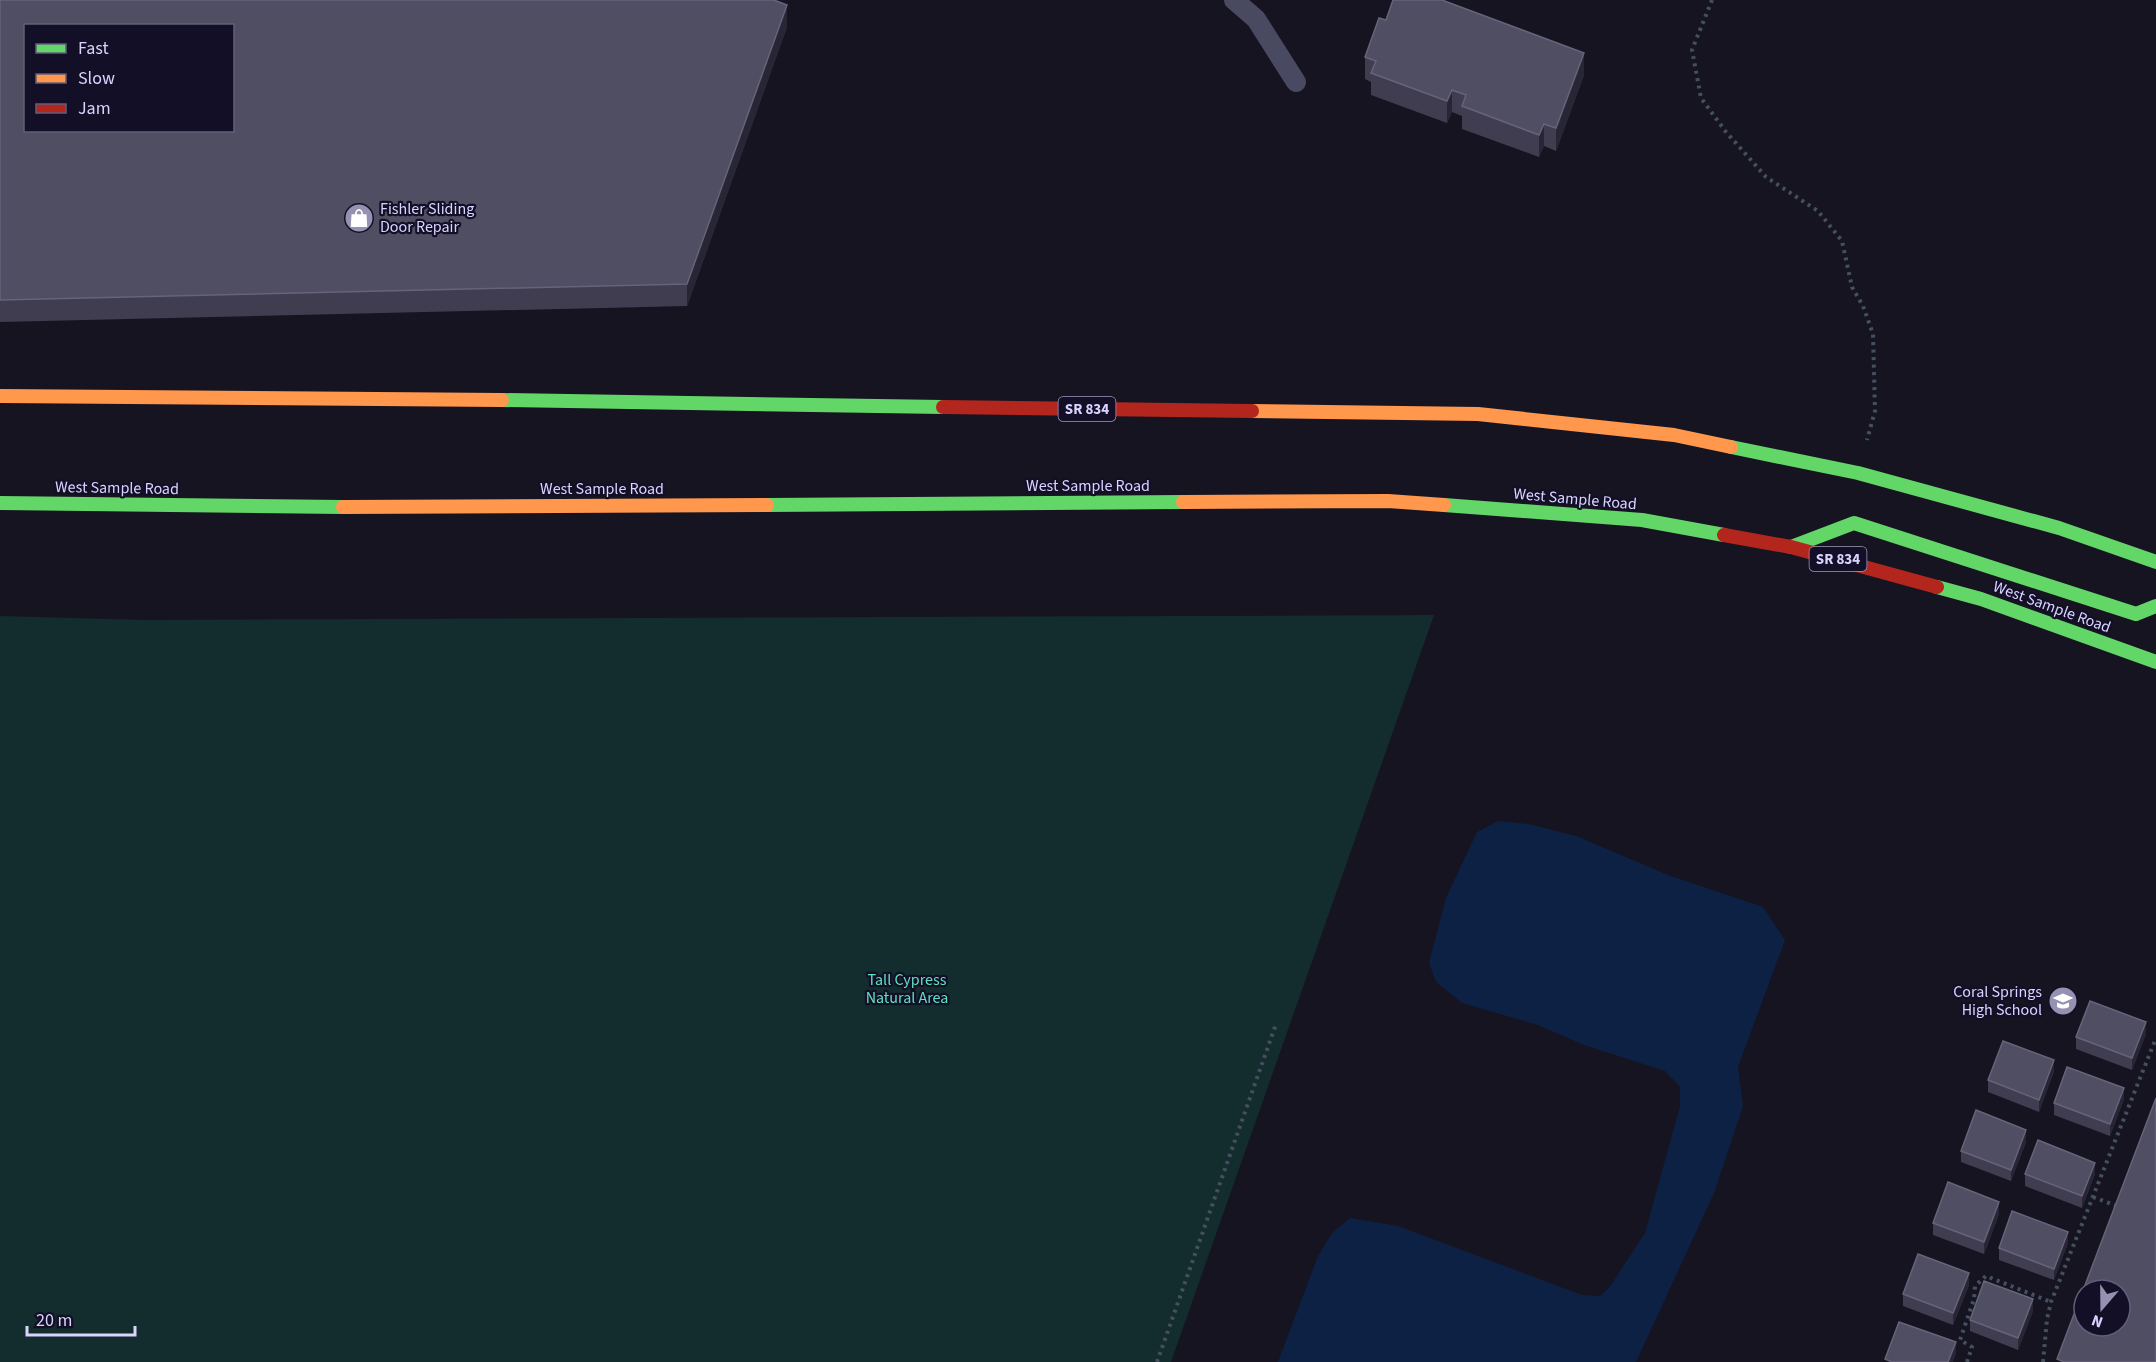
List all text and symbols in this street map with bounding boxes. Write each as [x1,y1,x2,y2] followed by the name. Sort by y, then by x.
[24,24,234,132] legend
[78,36,109,61] text: Fast
[78,66,115,91] text: Slow
[78,96,111,121] text: Jam
[380,198,474,238] place label: Fishler Sliding Door Repair
[343,202,375,234] shop icon: Fishler Sliding Door Repair
[1058,397,1116,421] road number: SR 834
[1026,475,1150,497] street label: West Sample Road
[55,476,179,500] street label: West Sample Road
[540,478,664,500] street label: West Sample Road
[1512,483,1638,515] street label: West Sample Road
[1810,547,1866,571] road number: SR 834
[1990,575,2114,639] street label: West Sample Road
[866,969,948,1009] park label: Tall Cypress Natural Area
[1953,981,2042,1021] place label: Coral Springs High School
[2047,985,2079,1017] school or university icon: Coral Springs High School
[2072,1278,2132,1338] north arrow
[27,1299,135,1337] scale bar
[36,1308,72,1333] text: 20 m
[2088,1309,2106,1333] text: N

